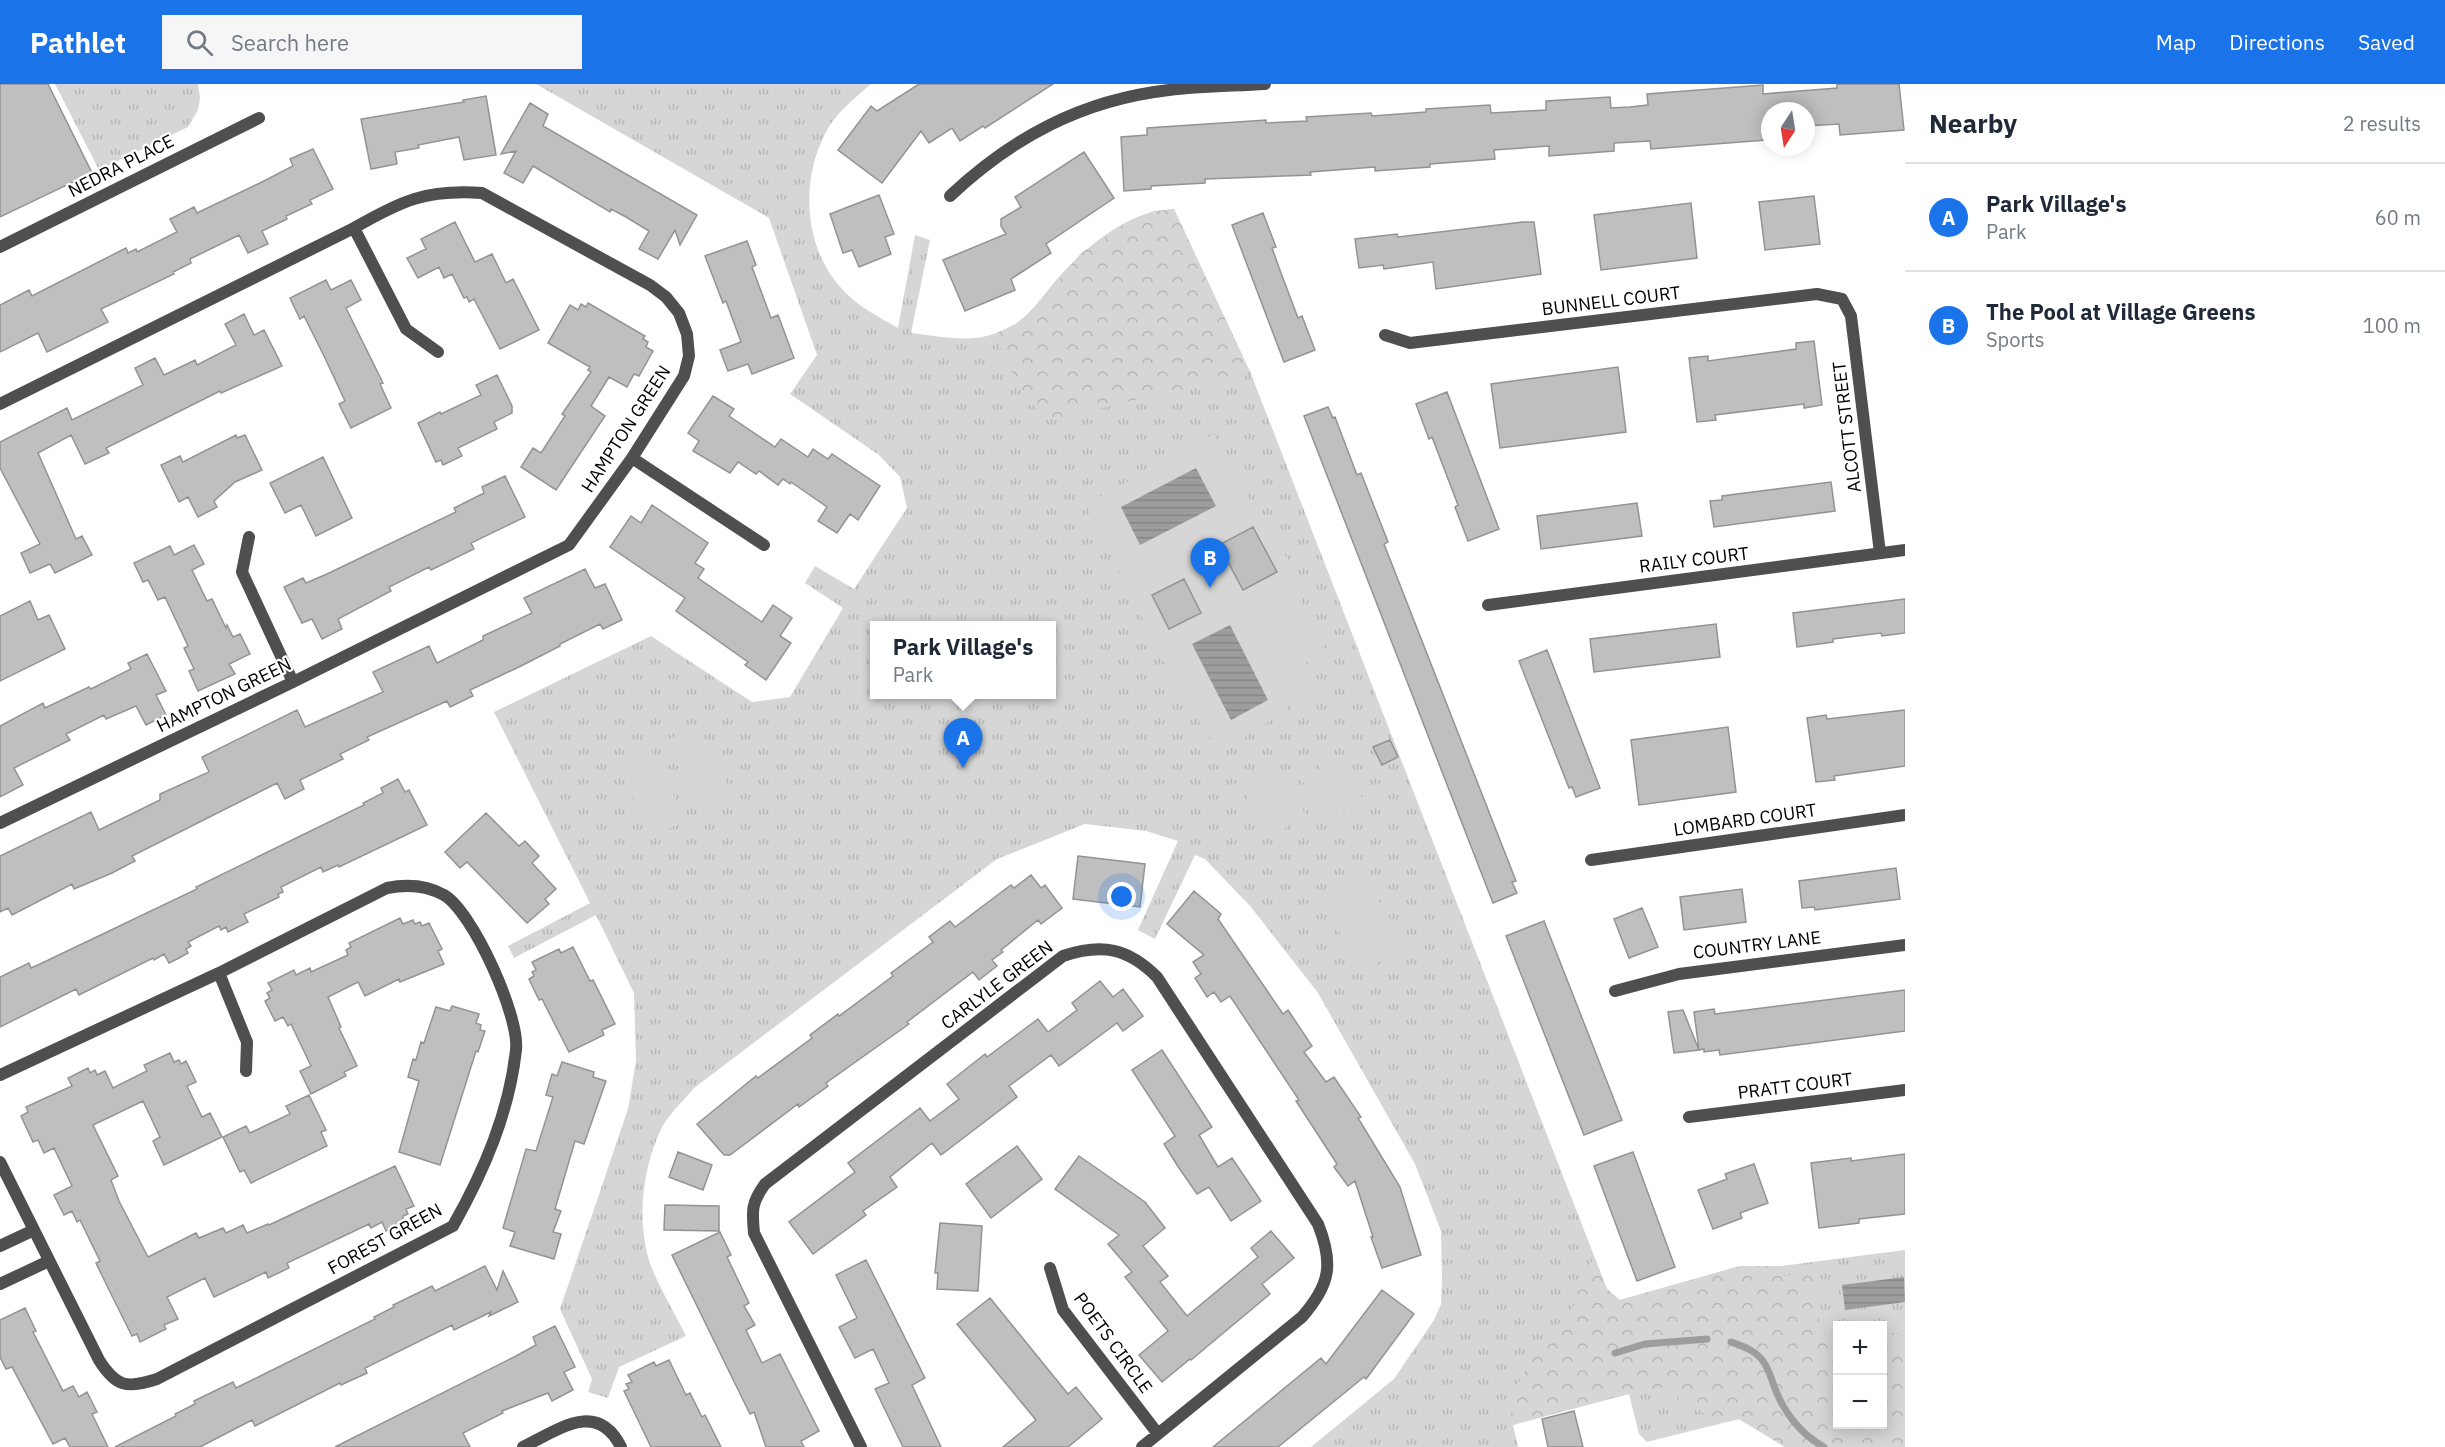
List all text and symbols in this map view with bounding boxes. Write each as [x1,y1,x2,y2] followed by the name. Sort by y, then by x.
[162,15,582,69] search box
[30,24,126,61] text: Pathlet
[183,26,216,59] icon: search
[231,28,349,57] text: Search here
[2156,28,2196,56] text: Map
[2229,28,2325,56] text: Directions
[2358,28,2415,56] text: Saved
[1761,102,1815,156] north arrow
[1929,106,2017,140] text: Nearby
[2343,110,2421,137] text: 2 results
[64,129,178,202] street label: NEDRA PLACE
[1986,189,2127,218] text: Park Village's
[1942,204,1955,231] text: A
[2375,204,2421,231] text: 60 m
[1986,218,2026,245] text: Park
[1540,281,1682,320] street label: BUNNELL COURT
[1986,297,2256,326] text: The Pool at Village Greens
[1942,312,1955,339] text: B
[2363,312,2421,339] text: 100 m
[1986,326,2045,353] text: Sports
[1827,360,1866,494] street label: ALCOTT STREET
[576,361,675,497] street label: HAMPTON GREEN
[1190,538,1230,588] pin: B
[1638,541,1750,578] street label: RAILY COURT
[870,621,1056,699] popup
[893,632,1033,661] text: Park Village's
[153,652,295,737] street label: HAMPTON GREEN
[893,661,933,688] text: Park
[944,718,982,768] pin: A
[1672,798,1818,841] street label: LOMBARD COURT
[1107,882,1136,911] your location
[1692,925,1822,964] street label: COUNTRY LANE
[936,935,1057,1034] street label: CARLYLE GREEN
[1736,1067,1854,1104] street label: PRATT COURT
[324,1198,446,1279] street label: FOREST GREEN
[1069,1288,1158,1398] street label: POETS CIRCLE
[1833,1321,1887,1429] map controls
[1833,1321,1887,1375] button: +
[1833,1375,1887,1429] button: −

